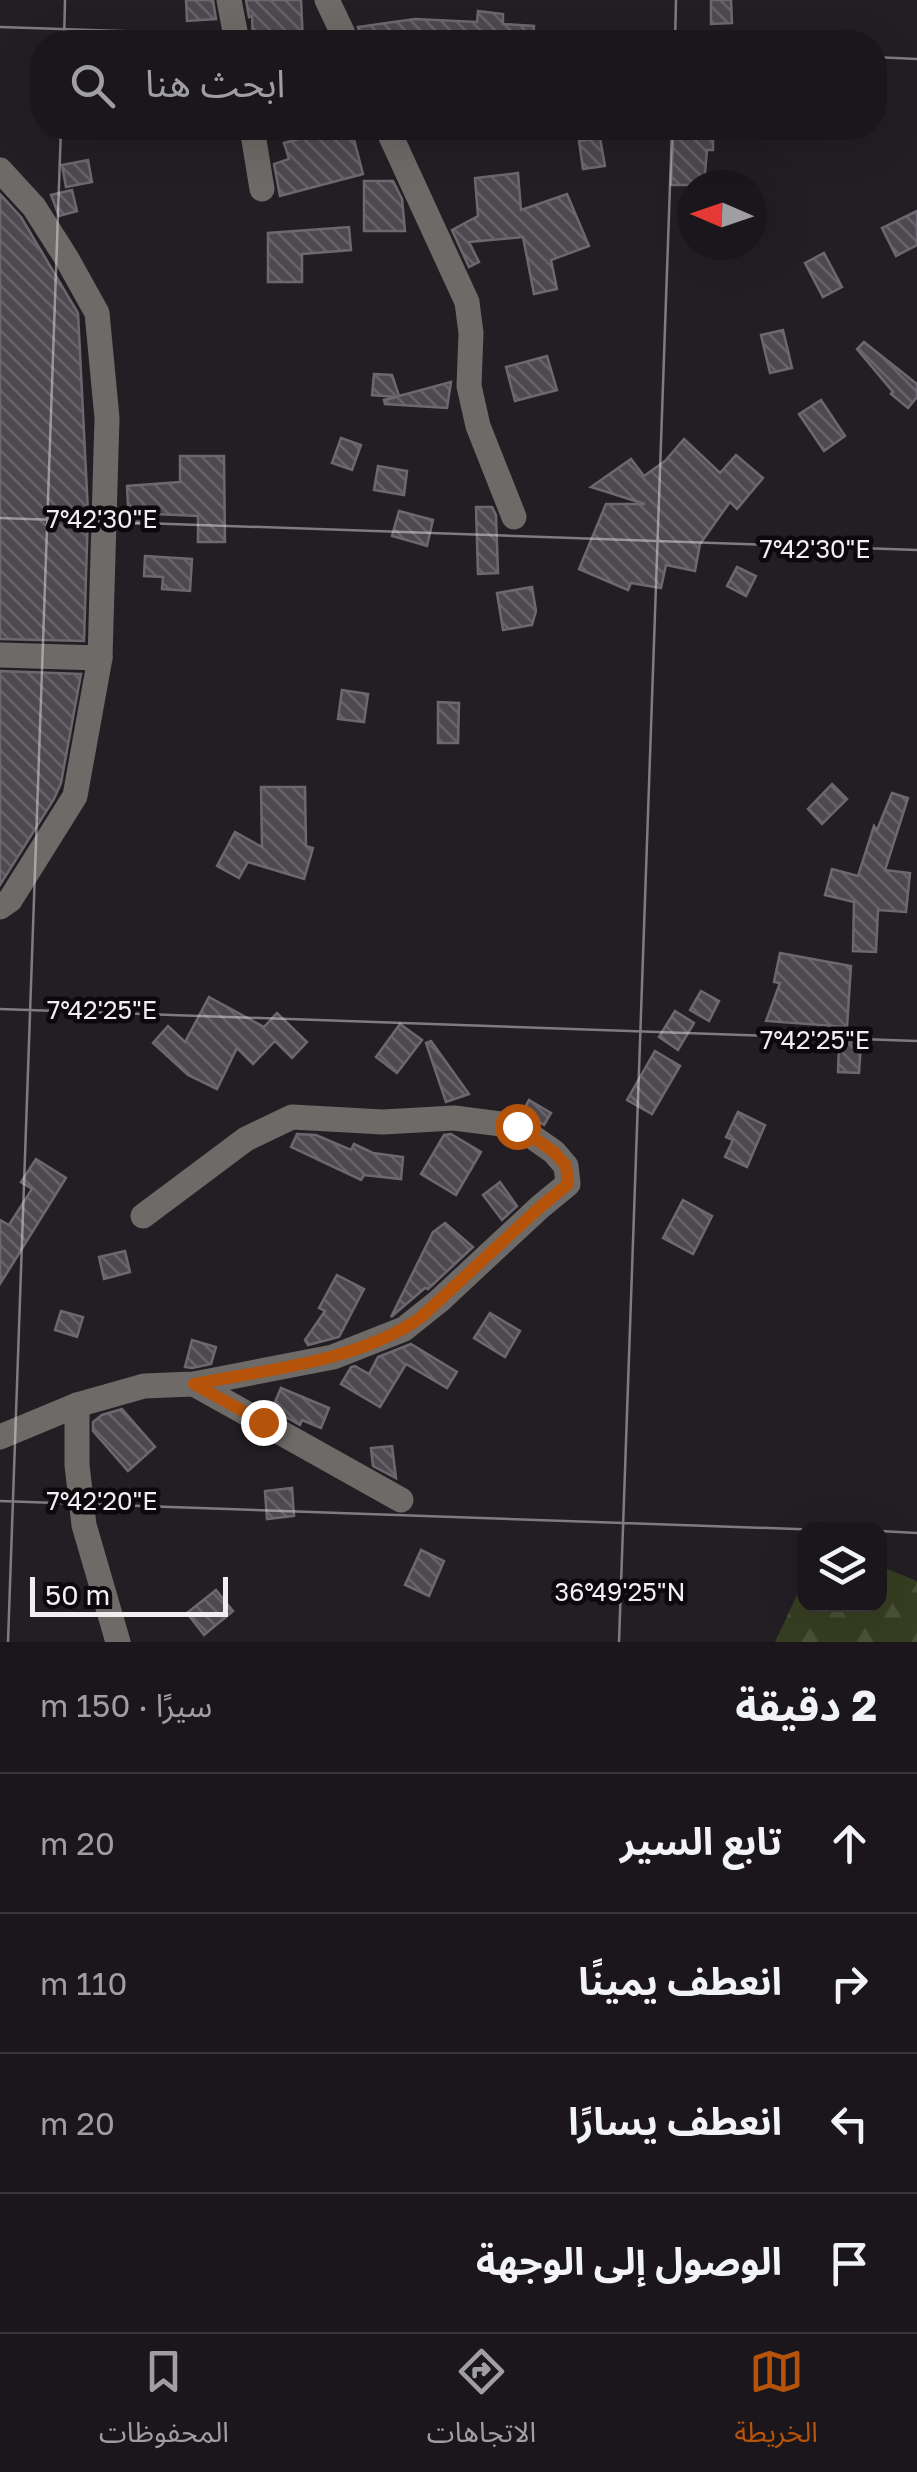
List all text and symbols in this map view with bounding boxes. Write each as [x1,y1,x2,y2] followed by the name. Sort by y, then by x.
[30,30,887,140] search box
[65,58,120,113] icon: search
[145,60,285,105] text: ابحث هنا
[677,170,767,260] north arrow
[46,503,158,534] text: 7°42'30"E
[759,533,871,564] text: 7°42'30"E
[47,994,157,1025] text: 7°42'25"E
[760,1024,870,1055] text: 7°42'25"E
[495,1104,541,1150] route start
[241,1400,287,1446] route end
[46,1485,158,1516] text: 7°42'20"E
[797,1522,887,1612] map controls
[797,1522,887,1612] button: layers
[30,1572,228,1616] scale bar
[555,1576,685,1607] text: 36°49'25"N
[45,1578,110,1611] text: 50 m
[735,1680,877,1730] text: 2 دقيقة
[40,1686,212,1724] text: سيرًا · 150 m
[822,1816,877,1871] icon: ahead
[620,1818,782,1863] text: تابع السير
[40,1824,115,1862] text: 20 m
[822,1956,877,2011] icon: right
[578,1958,782,2003] text: انعطف يمينًا
[40,1964,127,2002] text: 110 m
[822,2096,877,2151] icon: left
[568,2098,782,2143] text: انعطف يسارًا
[40,2104,115,2142] text: 20 m
[822,2236,877,2291] icon: arrive
[476,2238,782,2283] text: الوصول إلى الوجهة
[99,2344,229,2463] tab: المحفوظات
[427,2344,536,2463] tab: الاتجاهات
[734,2344,818,2463] tab: الخريطة

